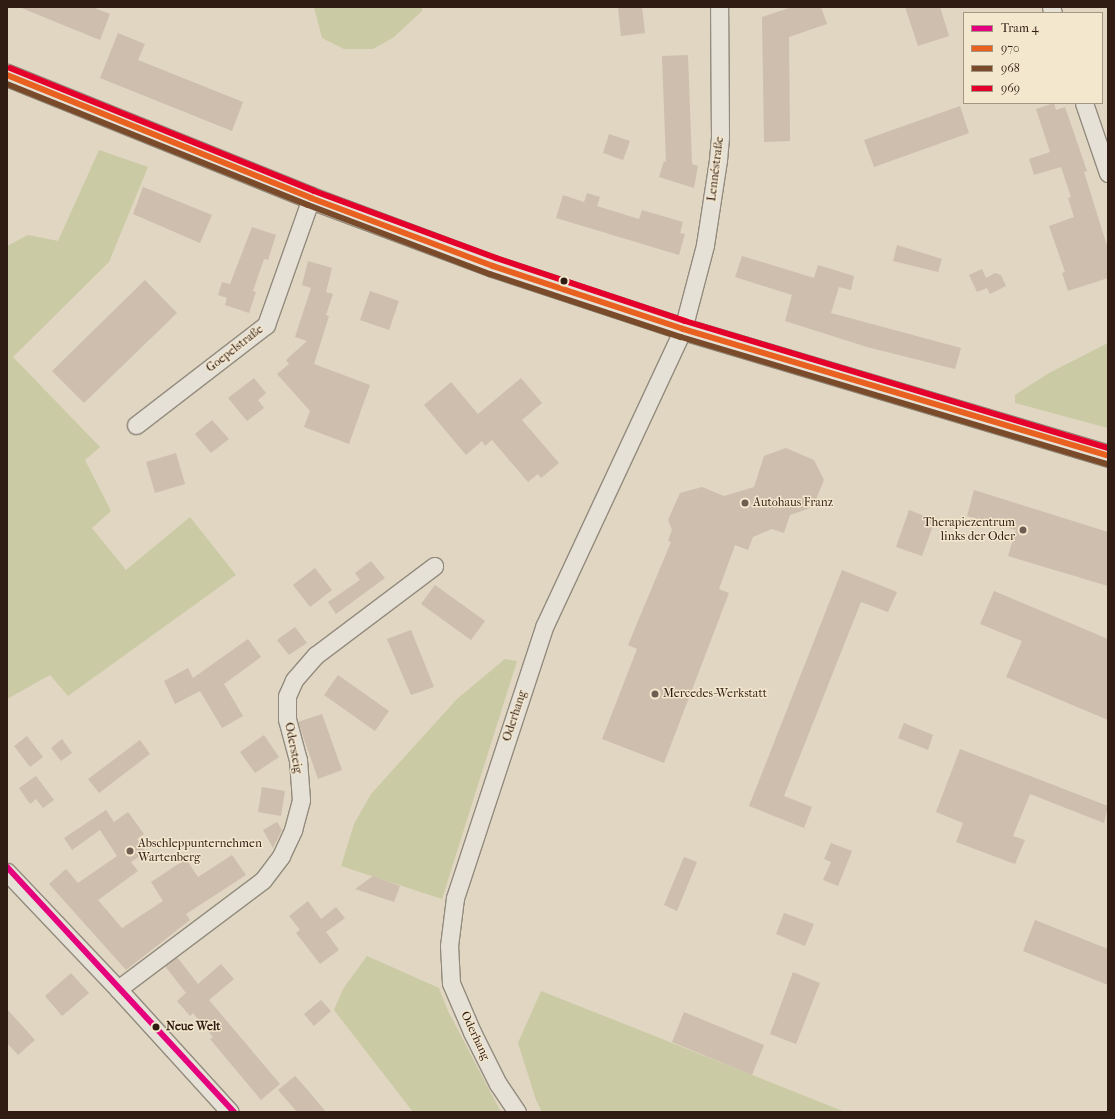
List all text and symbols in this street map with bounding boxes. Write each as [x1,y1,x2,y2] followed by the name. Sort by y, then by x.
[963,12,1103,104] legend
[1001,21,1039,35] text: Tram 4
[1001,41,1020,55] text: 970
[1001,61,1020,75] text: 968
[1001,81,1020,95] text: 969
[705,136,727,202] street label: Lennéstraße
[559,276,569,286] unlabelled marker
[204,322,266,376] street label: Goepelstraße
[753,496,833,510] place label: Autohaus Franz
[740,498,750,508] marker: Autohaus Franz
[923,516,1015,544] place label: Therapiezentrum links der Oder
[1018,525,1028,535] marker: Therapiezentrum links der Oder
[663,687,767,701] place label: Mercedes-Werkstatt
[500,689,530,743] street label: Oderhang
[650,689,660,699] marker: Mercedes-Werkstatt
[281,721,305,775] street label: Odersteig
[138,837,262,865] place label: Abschleppunternehmen Wartenberg
[125,846,135,856] marker: Abschleppunternehmen Wartenberg
[457,1009,493,1063] street label: Oderhang
[149,1020,163,1034] marker: Neue Welt
[166,1020,220,1034] place label: Neue Welt

